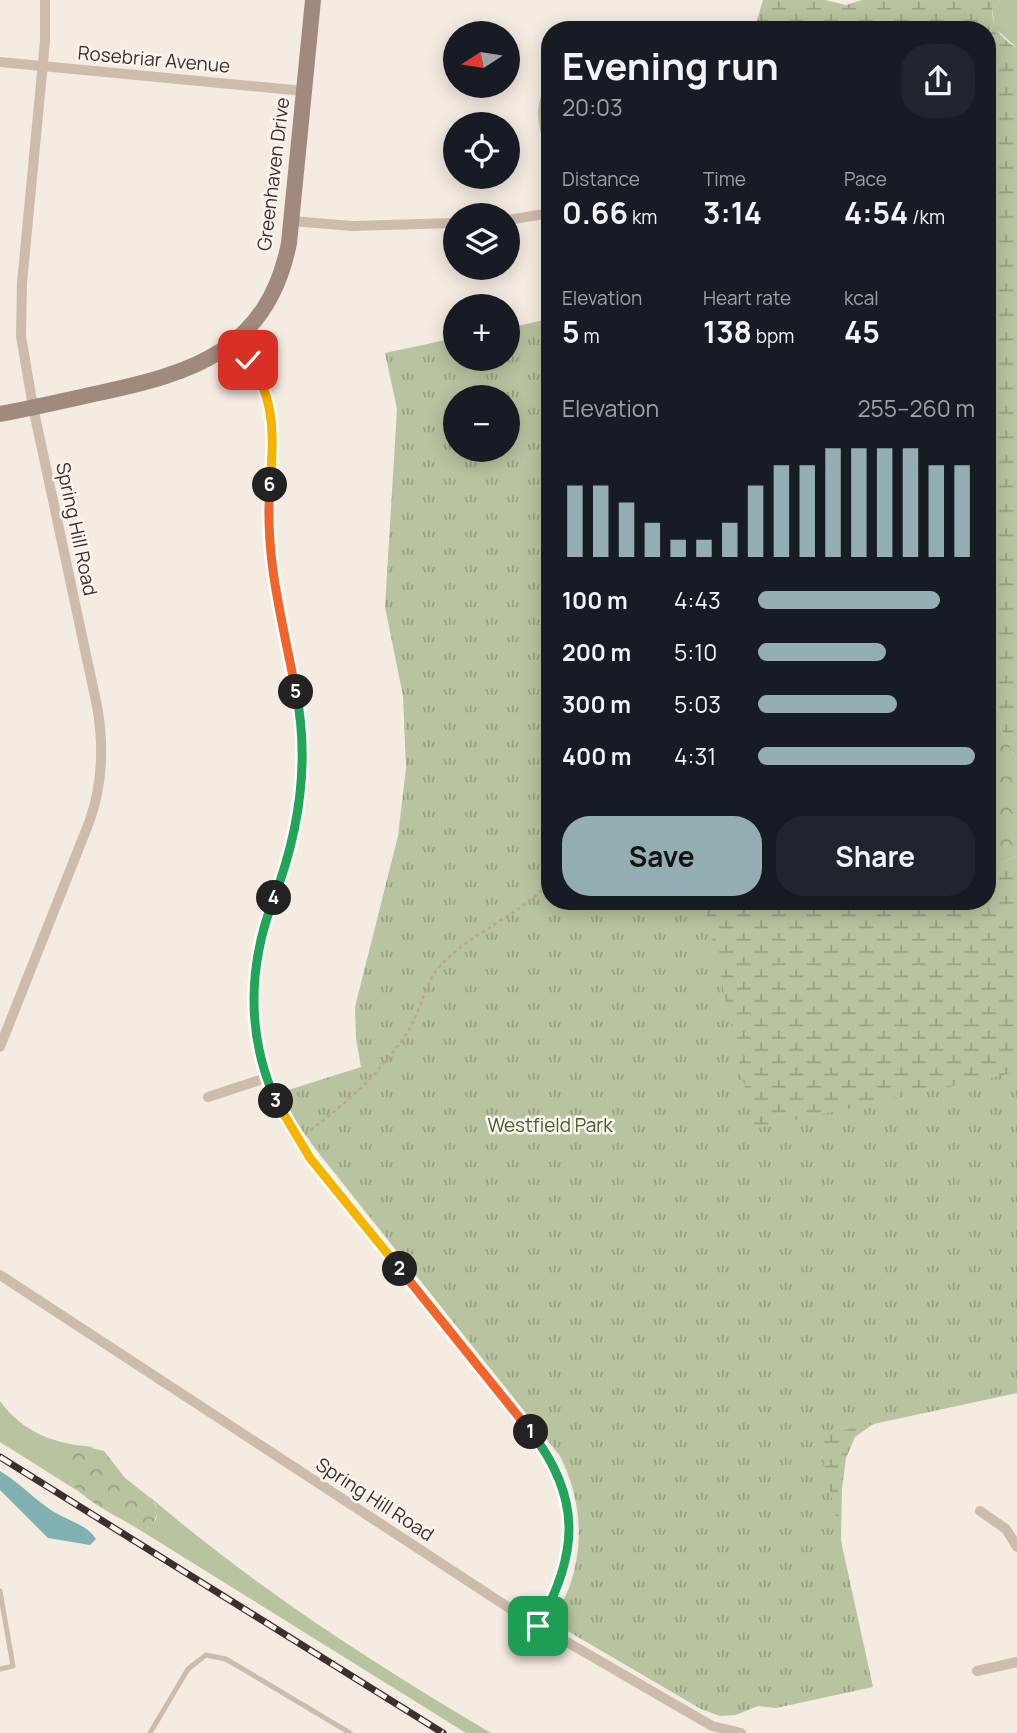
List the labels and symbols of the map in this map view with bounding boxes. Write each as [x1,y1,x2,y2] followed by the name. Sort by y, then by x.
[443,21,520,98] north arrow
[77,39,231,79] street label: Rosebriar Avenue
[251,96,295,252] street label: Greenhaven Drive
[218,330,278,390] pin
[50,460,104,598] street label: Spring Hill Road
[252,468,288,503] pin: 6
[278,674,314,710] pin: 5
[256,880,292,916] pin: 4
[258,1084,294,1118] pin: 3
[487,1112,613,1138] park label: Westfield Park
[382,1252,418,1286] pin: 2
[514,1414,548,1450] pin: 1
[311,1451,439,1547] street label: Spring Hill Road
[508,1596,568,1656] pin

